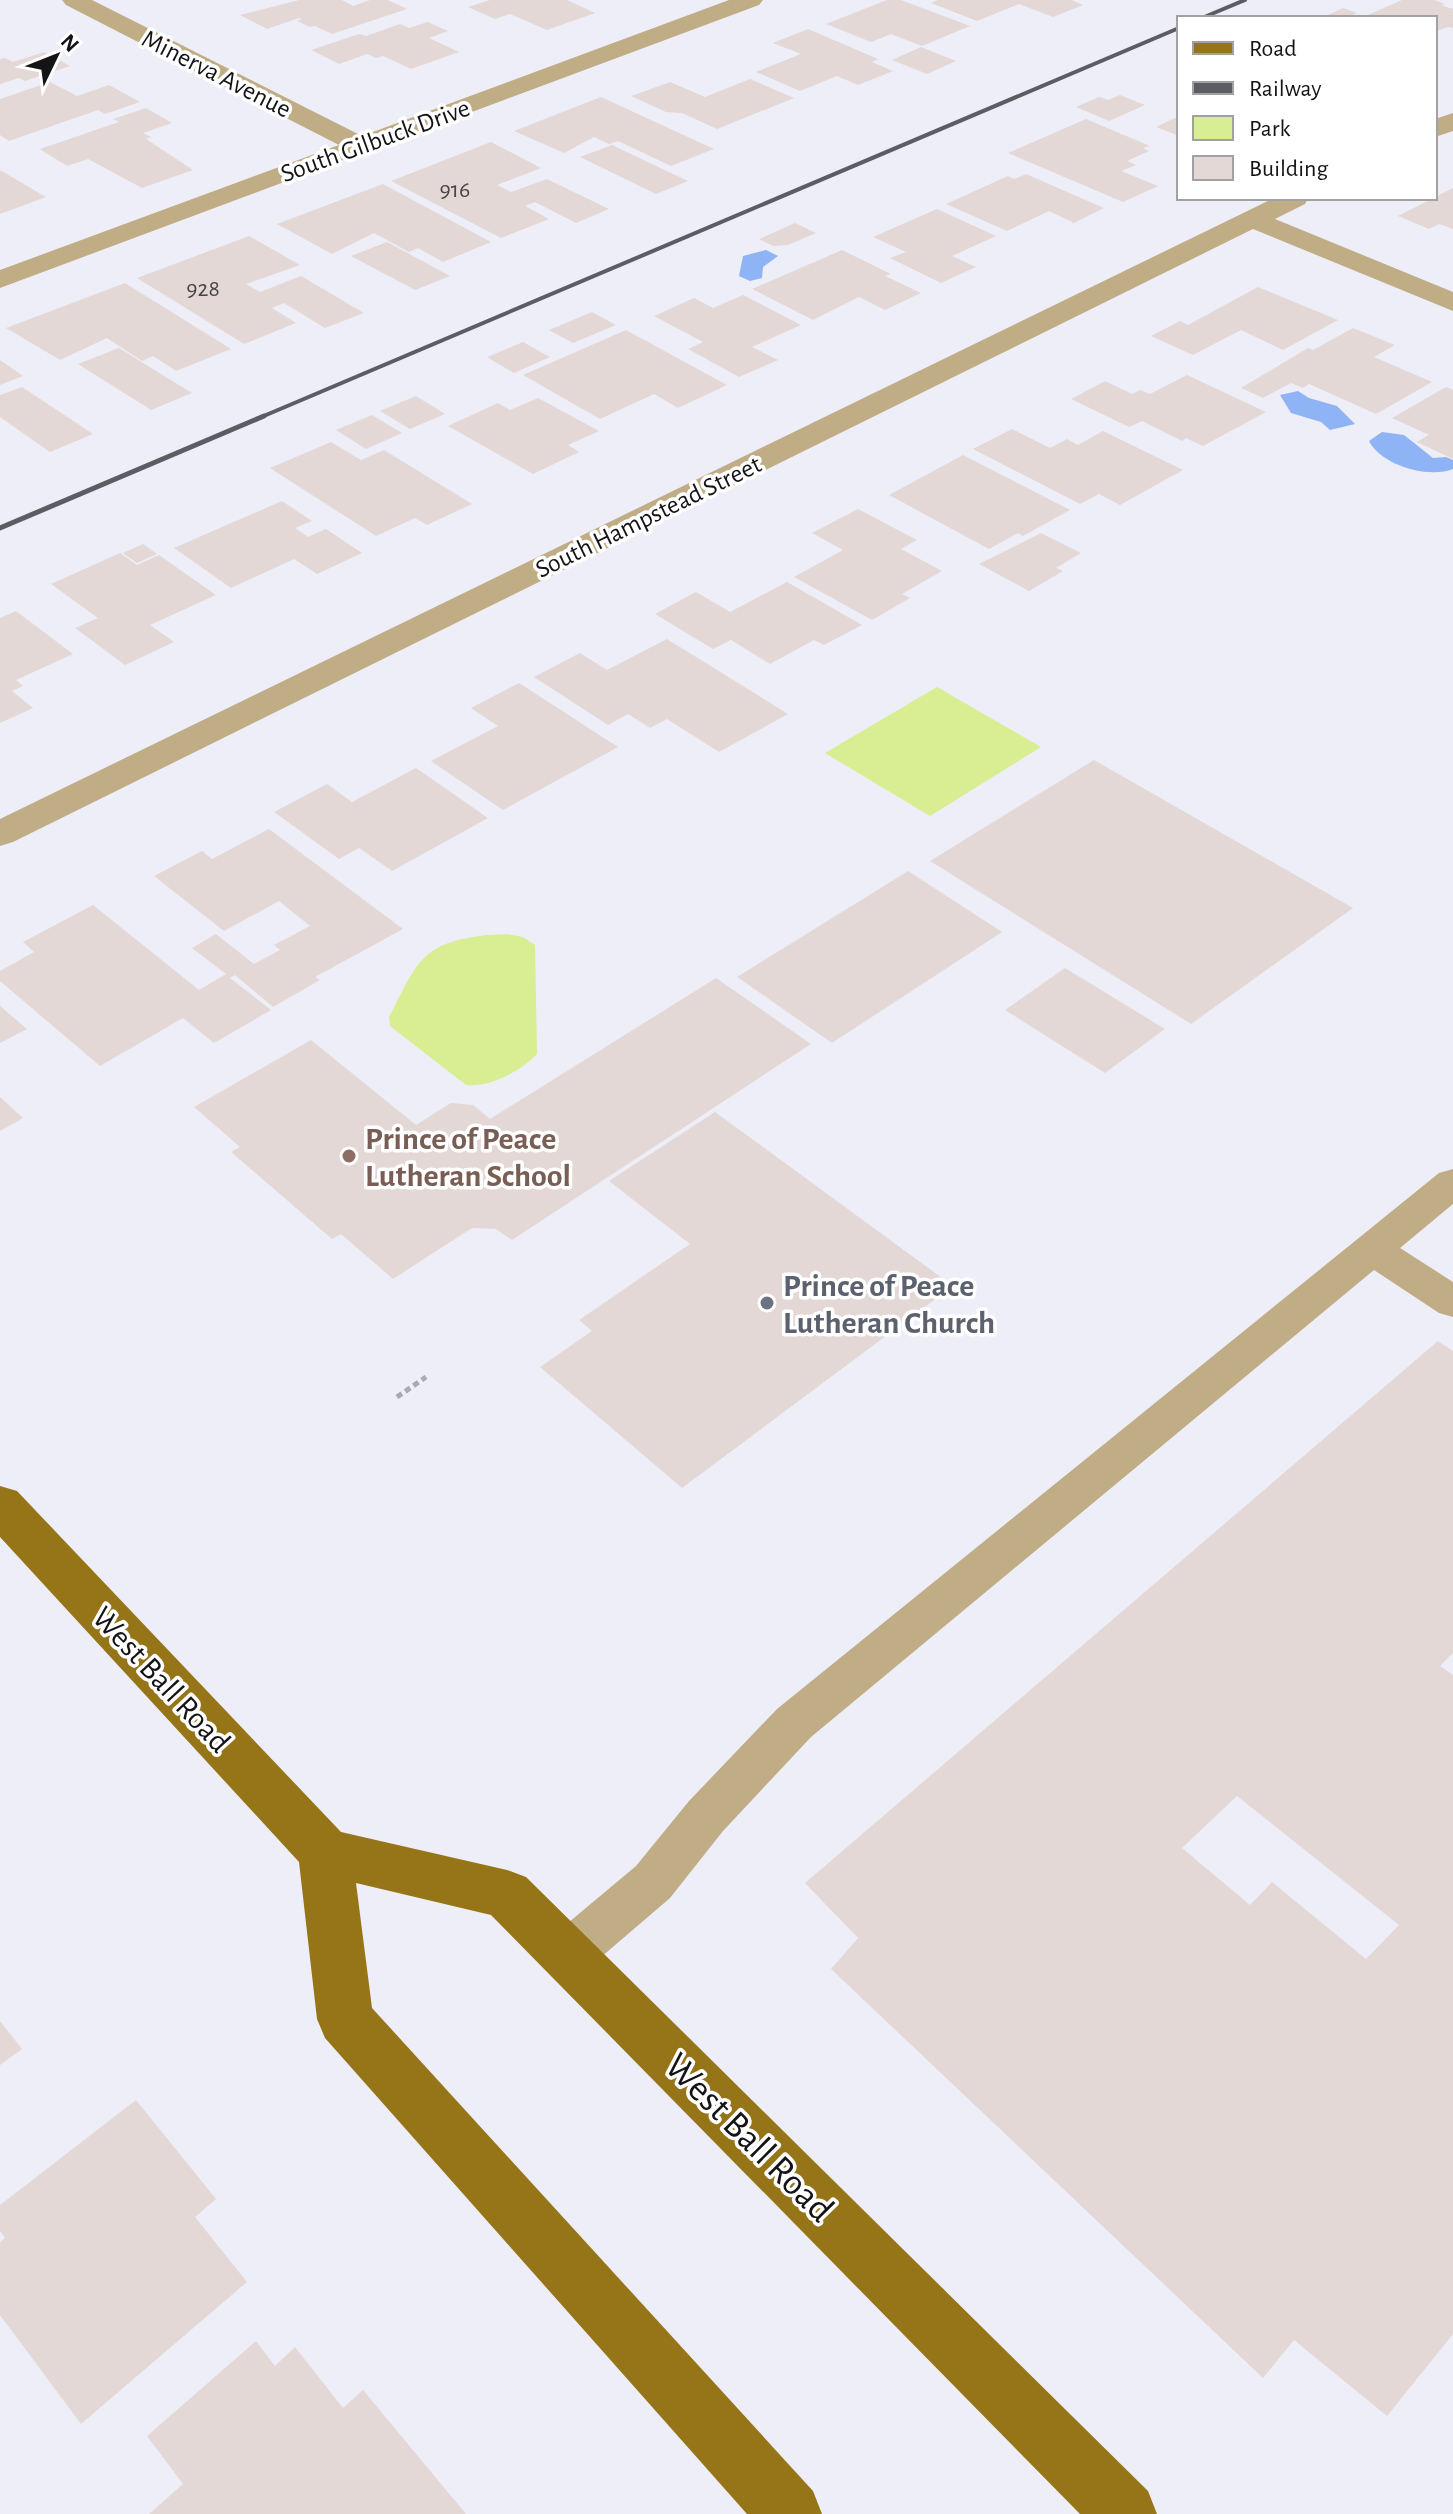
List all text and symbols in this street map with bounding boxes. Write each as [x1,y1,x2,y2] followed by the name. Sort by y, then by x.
[16,16,96,96] north arrow
[1177,16,1437,200] legend
[138,25,295,123] street label: Minerva Avenue
[57,30,83,56] text: N
[1249,37,1297,61] text: Road
[1249,77,1321,101] text: Railway
[277,95,473,187] street label: South Gilbuck Drive
[1249,117,1290,141] text: Park
[1249,157,1328,181] text: Building
[440,178,470,202] house number: 916
[186,277,220,301] house number: 928
[532,451,765,583] street label: South Hampstead Street
[365,1123,571,1192] place label: Prince of Peace Lutheran School
[340,1147,358,1165] marker: Prince of Peace Lutheran School
[783,1270,995,1339] place label: Prince of Peace Lutheran Church
[758,1294,776,1312] marker: Prince of Peace Lutheran Church
[86,1601,236,1759] street label: West Ball Road
[657,2047,840,2230] street label: West Ball Road

